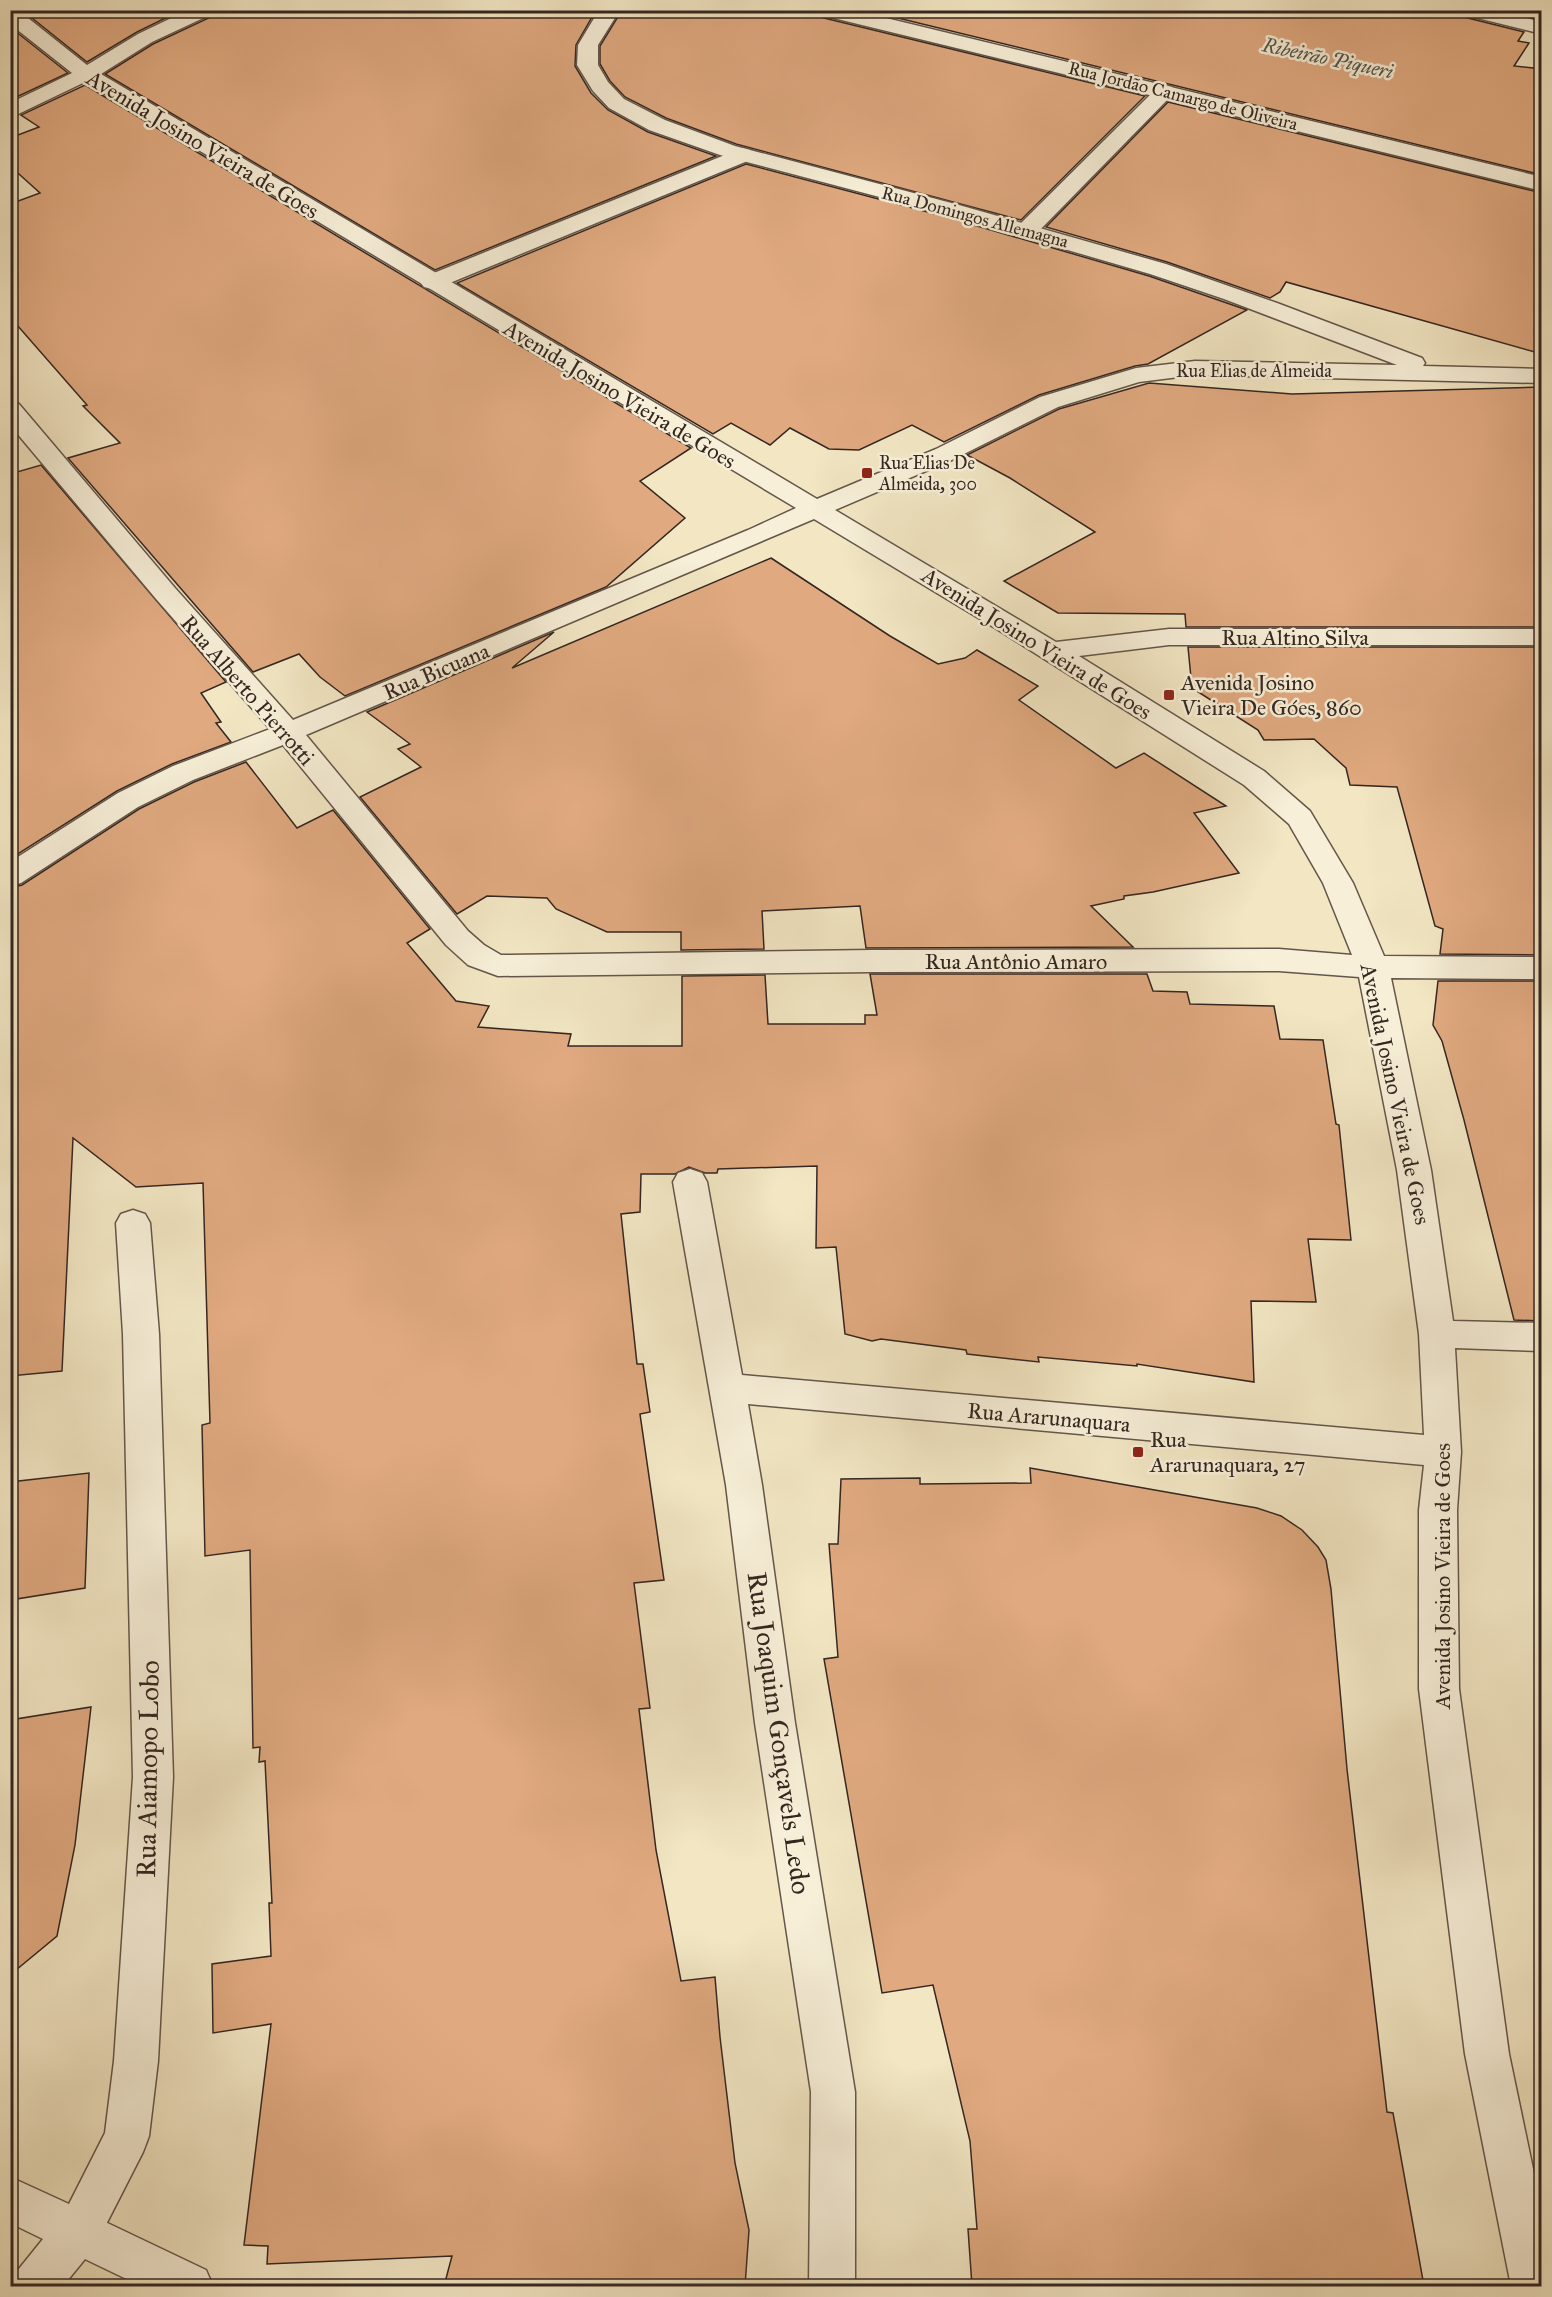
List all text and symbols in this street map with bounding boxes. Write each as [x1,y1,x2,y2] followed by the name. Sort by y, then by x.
[1260,32,1396,84] water label: Ribeirão Piqueri
[1066,57,1300,136] street label: Rua Jordão Camargo de Oliveira
[81,64,324,225] street label: Avenida Josino Vieira de Goes
[879,181,1071,254] street label: Rua Domingos Allemagna
[498,314,741,475] street label: Avenida Josino Vieira de Goes
[1176,360,1332,382] street label: Rua Elias de Almeida
[878,452,977,495] place label: Rua Elias De Almeida, 300
[860,466,874,480] marker: Rua Elias De Almeida, 300
[916,561,1157,725] street label: Avenida Josino Vieira de Goes
[175,610,320,771] street label: Rua Alberto Pierrotti
[1221,624,1370,651] street label: Rua Altino Silva
[379,637,494,706] street label: Rua Bicuana
[1180,669,1362,721] place label: Avenida Josino Vieira De Góes, 860
[1162,688,1176,702] marker: Avenida Josino Vieira De Góes, 860
[925,948,1107,975] street label: Rua Antônio Amaro
[1354,960,1436,1227] street label: Avenida Josino Vieira de Goes
[966,1397,1132,1438] street label: Rua Ararunaquara
[1149,1426,1306,1478] place label: Rua Ararunaquara, 27
[1429,1443,1456,1710] street label: Avenida Josino Vieira de Goes
[1131,1445,1145,1459] marker: Rua Ararunaquara, 27
[740,1570,818,1896] street label: Rua Joaquim Gonçavels Ledo
[129,1660,166,1878] street label: Rua Aiamopo Lobo

